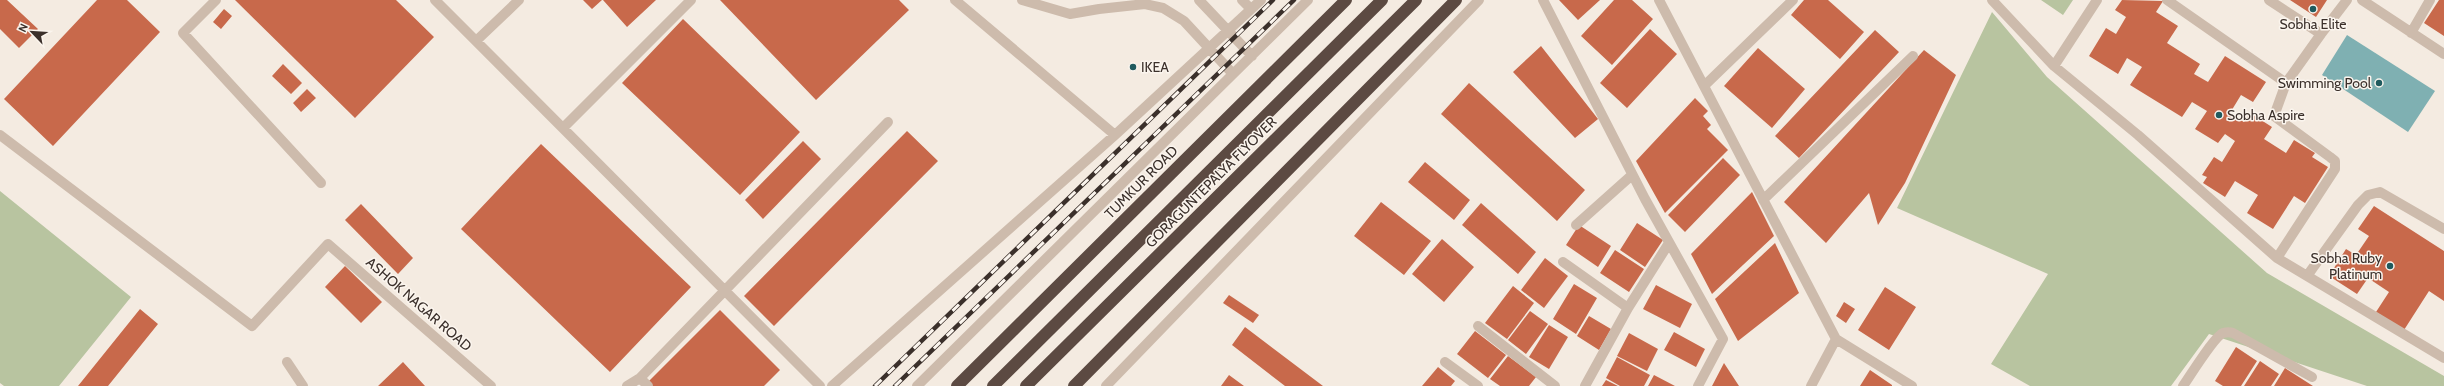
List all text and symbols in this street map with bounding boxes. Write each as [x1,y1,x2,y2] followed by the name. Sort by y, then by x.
[2308,4,2318,14] marker: Sobha Elite
[12,12,52,52] north arrow
[2280,15,2346,33] place label: Sobha Elite
[15,21,31,34] text: N
[1141,58,1169,76] place label: IKEA
[1128,62,1138,72] marker: IKEA
[2278,74,2372,92] place label: Swimming Pool
[2374,78,2384,88] marker: Swimming Pool
[2227,106,2305,124] place label: Sobha Aspire
[2214,110,2224,120] marker: Sobha Aspire
[1142,112,1281,251] street label: GORAGUNTEPALYA FLYOVER
[1101,142,1181,222] street label: TUMKUR ROAD
[2311,249,2382,283] place label: Sobha Ruby Platinum
[362,253,476,355] street label: ASHOK NAGAR ROAD
[2385,261,2395,271] marker: Sobha Ruby Platinum

